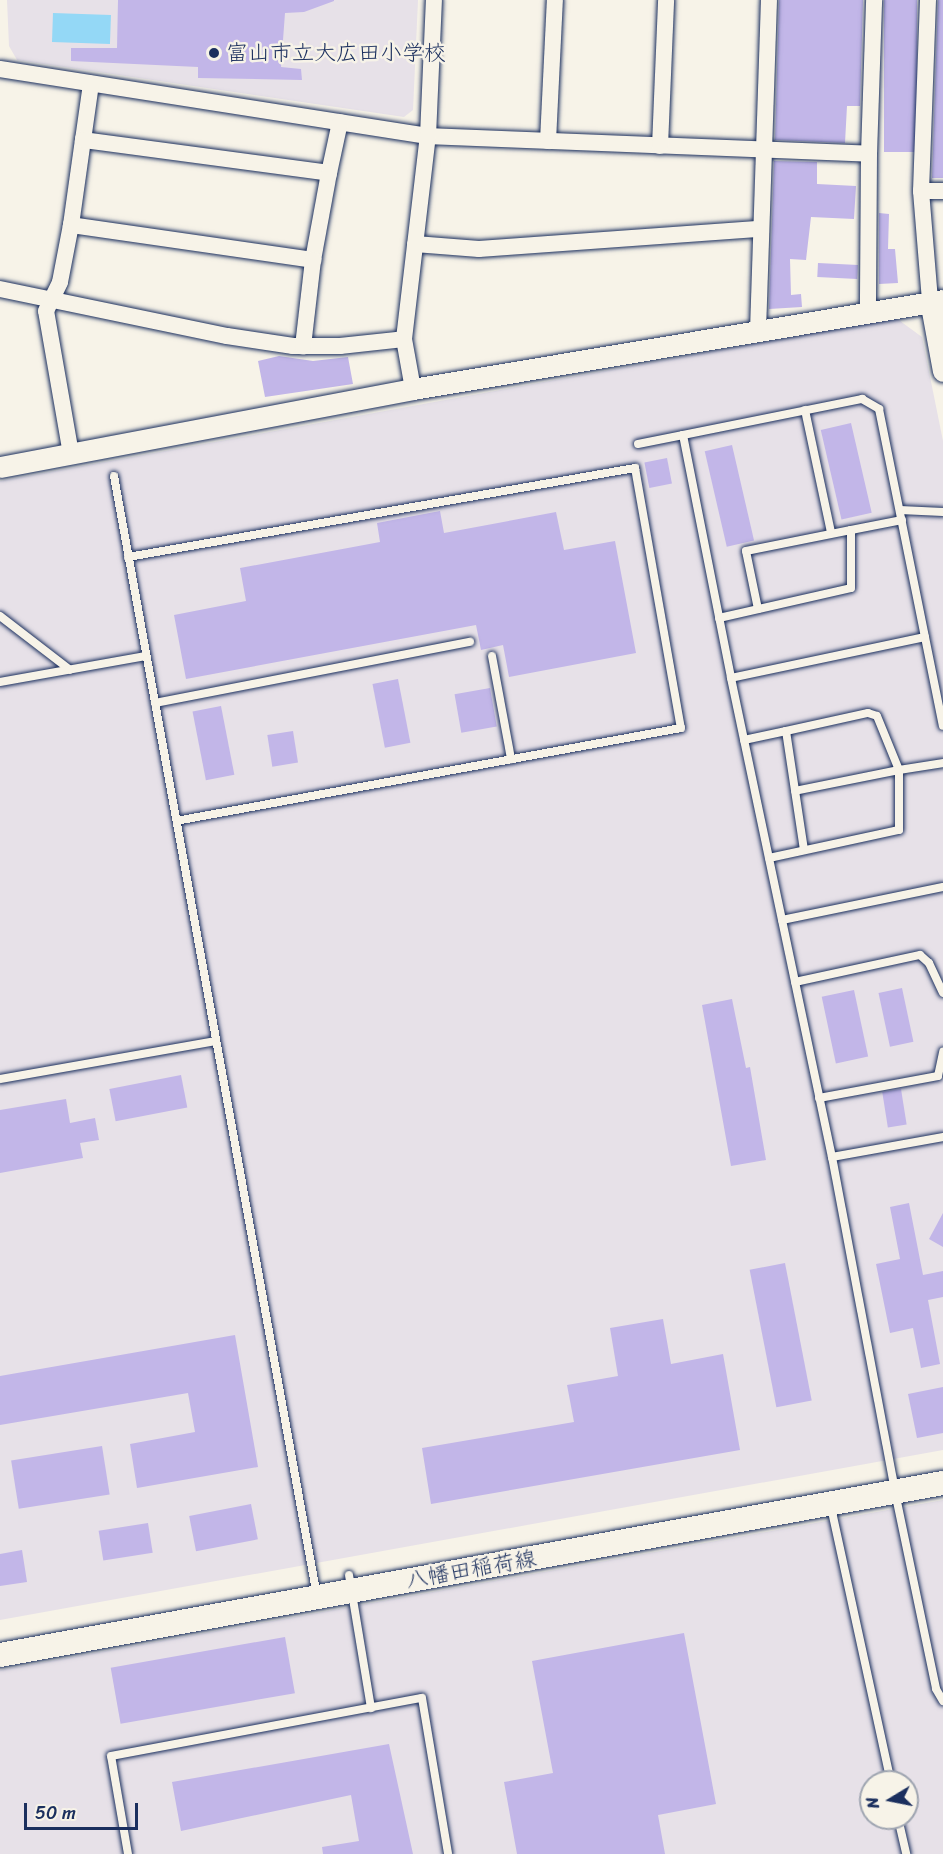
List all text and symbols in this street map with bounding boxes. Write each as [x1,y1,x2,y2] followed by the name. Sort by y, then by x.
[226,40,446,66] place label: 富山市立大広田小学校
[207,46,221,60] marker: 富山市立大広田小学校
[404,1545,538,1593] street label: 八幡田稲荷線
[859,1770,919,1830] north arrow
[27,1791,141,1829] scale bar
[858,1795,888,1811] text: N
[35,1797,76,1829] text: 50 m

